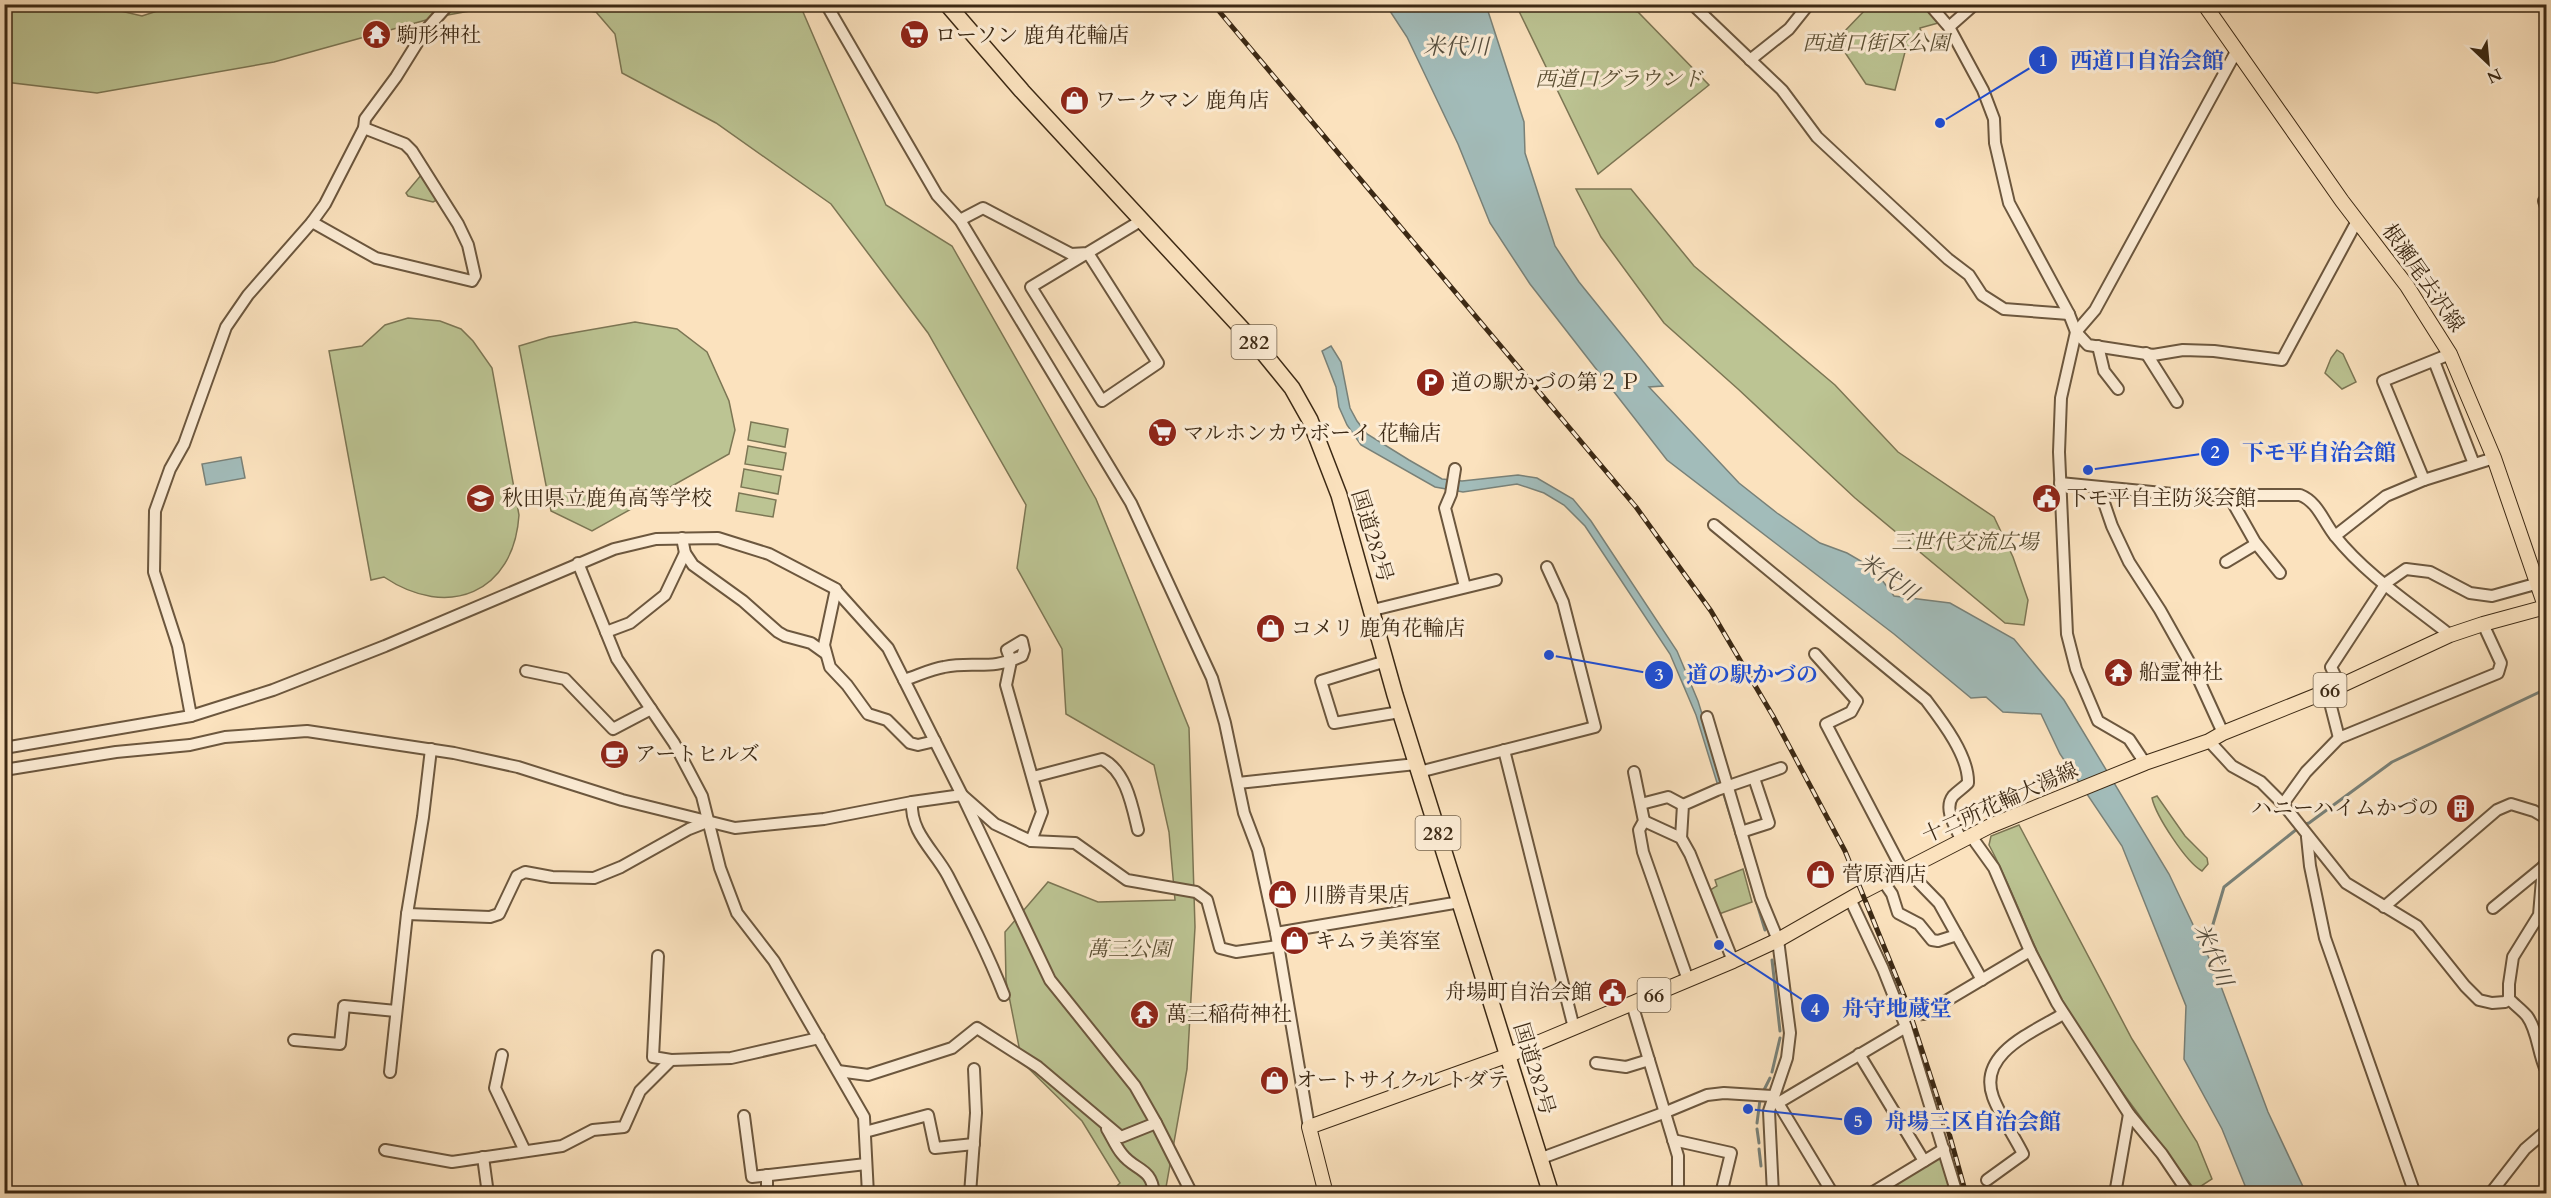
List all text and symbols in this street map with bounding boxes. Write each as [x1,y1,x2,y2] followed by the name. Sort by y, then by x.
[360,19,392,51] temple icon: 駒形神社
[898,19,930,51] supermarket icon: ローソン 鹿角花輪店
[397,21,481,50] place label: 駒形神社
[935,21,1129,50] place label: ローソン 鹿角花輪店
[1803,29,1952,58] park label: 西道口街区公園
[1423,32,1491,62] water label: 米代川
[2458,33,2518,93] north arrow
[2028,40,2236,80] callout: 西道口自治会館
[2070,46,2224,76] text: 西道口自治会館
[2038,48,2048,73] text: 1
[2483,63,2505,89] text: N
[1535,65,1704,94] park label: 西道口グラウンド
[1058,84,1090,116] shop icon: ワークマン 鹿角店
[1095,86,1269,115] place label: ワークマン 鹿角店
[2375,218,2471,338] street label: 根瀬尾去沢線
[1232,325,1276,359] road number: 282
[1414,366,1446,398] parking icon: 道の駅かづの第２Ｐ
[1451,368,1640,397] place label: 道の駅かづの第２Ｐ
[1146,417,1178,449] supermarket icon: マルホンカウボーイ 花輪店
[1183,419,1441,448] place label: マルホンカウボーイ 花輪店
[2200,432,2408,472] callout: 下モ平自治会館
[2242,438,2396,468] text: 下モ平自治会館
[2210,440,2220,465] text: 2
[465,482,497,514] school or university icon: 秋田県立鹿角高等学校
[2030,482,2062,514] public building icon: 下モ平自主防災会館
[502,484,712,513] place label: 秋田県立鹿角高等学校
[2067,484,2256,513] place label: 下モ平自主防災会館
[1344,486,1400,586] street label: 国道282号
[1892,528,2040,557] park label: 三世代交流広場
[1852,546,1925,609] water label: 米代川
[1254,612,1286,644] shop icon: コメリ 鹿角花輪店
[1291,614,1465,643] place label: コメリ 鹿角花輪店
[1644,655,1830,695] callout: 道の駅かづの
[2102,656,2134,688] temple icon: 船霊神社
[2139,658,2223,687] place label: 船霊神社
[1686,660,1818,690] text: 道の駅かづの
[1654,663,1664,688] text: 3
[2314,673,2346,707] road number: 66
[598,738,630,770] cafe icon: アートヒルズ
[635,740,760,769] place label: アートヒルズ
[1917,756,2083,850] street label: 十二所花輪大湯線
[2444,792,2476,824] building icon: ハニーハイムかづの
[2251,794,2439,823] place label: ハニーハイムかづの
[1416,816,1460,850] road number: 282
[1805,858,1837,890] shop icon: 菅原酒店
[1842,860,1926,889] place label: 菅原酒店
[1267,879,1299,911] shop icon: 川勝青果店
[1304,881,1409,910] place label: 川勝青果店
[2186,919,2240,993] water label: 米代川
[1278,925,1310,957] shop icon: キムラ美容室
[1315,927,1441,956] place label: キムラ美容室
[1087,935,1174,964] park label: 萬三公園
[1597,976,1629,1008] public building icon: 舟場町自治会館
[1445,978,1592,1007] place label: 舟場町自治会館
[1638,978,1670,1012] road number: 66
[1800,988,1964,1028] callout: 舟守地蔵堂
[1842,994,1952,1024] text: 舟守地蔵堂
[1810,997,1820,1022] text: 4
[1129,998,1161,1030] temple icon: 萬三稲荷神社
[1166,1000,1292,1029] place label: 萬三稲荷神社
[1506,1019,1562,1119] street label: 国道282号
[1259,1064,1291,1096] shop icon: オートサイクル トダテ
[1296,1066,1509,1095] place label: オートサイクル トダテ
[1843,1101,2073,1141] callout: 舟場三区自治会館
[1885,1107,2061,1137] text: 舟場三区自治会館
[1853,1109,1863,1134] text: 5

